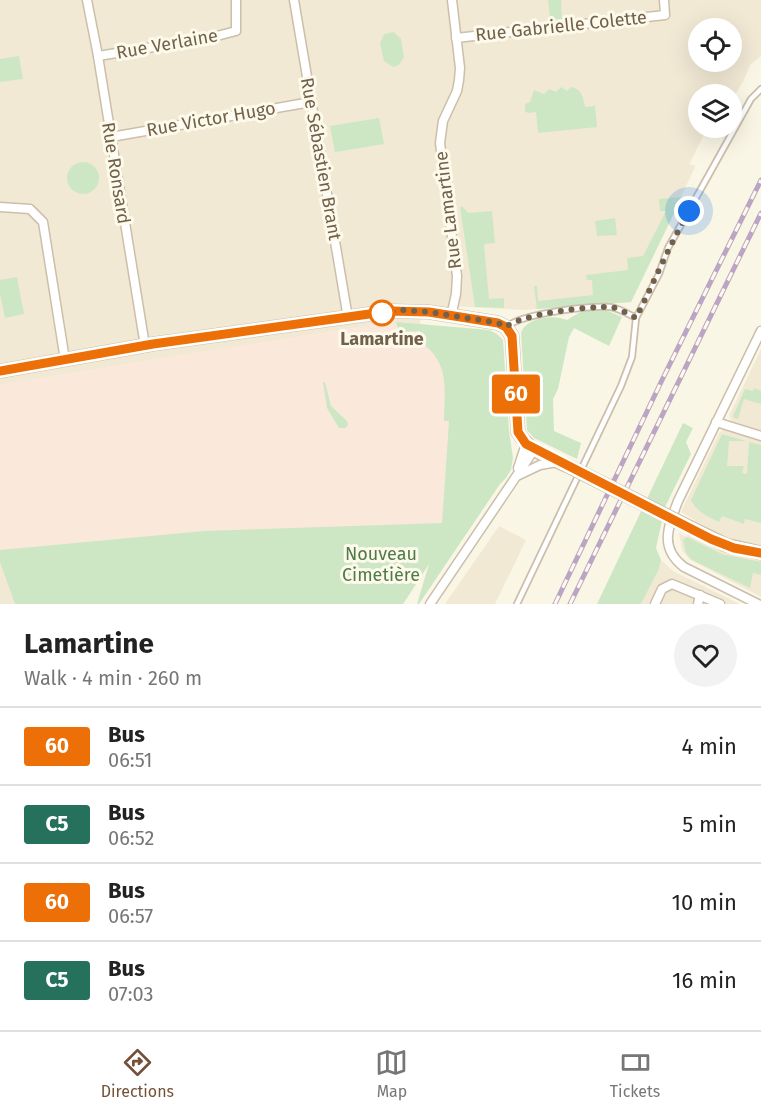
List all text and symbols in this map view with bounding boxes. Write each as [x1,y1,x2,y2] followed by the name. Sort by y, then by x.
[474,6,648,46] street label: Rue Gabrielle Colette
[688,18,742,138] map controls
[688,18,742,72] button: locate
[115,24,219,64] street label: Rue Verlaine
[296,76,346,243] street label: Rue Sébastien Brant
[688,84,742,138] button: layers
[145,97,277,141] street label: Rue Victor Hugo
[97,120,135,226] street label: Rue Ronsard
[430,150,466,270] street label: Rue Lamartine
[674,196,704,226] your location
[369,300,395,326] marker: Lamartine
[340,328,424,350] place label: Lamartine
[489,374,543,414] line badge: 60
[504,381,528,407] text: 60
[342,543,420,586] park label: Nouveau Cimetière
[674,624,737,687] button: heart
[24,627,154,660] text: Lamartine
[24,666,202,690] text: Walk · 4 min · 260 m
[108,721,145,748] text: Bus
[45,733,69,759] text: 60
[682,733,737,760] text: 4 min
[108,748,152,772] text: 06:51
[108,799,145,826] text: Bus
[45,811,69,837] text: C5
[682,811,737,838] text: 5 min
[108,826,154,850] text: 06:52
[108,877,145,904] text: Bus
[45,889,69,915] text: 60
[671,889,737,916] text: 10 min
[108,904,153,928] text: 06:57
[108,955,145,982] text: Bus
[45,967,69,993] text: C5
[672,967,737,994] text: 16 min
[108,982,153,1006] text: 07:03
[101,1046,174,1101] tab: Directions
[375,1046,408,1101] tab: Map
[610,1046,660,1101] tab: Tickets

